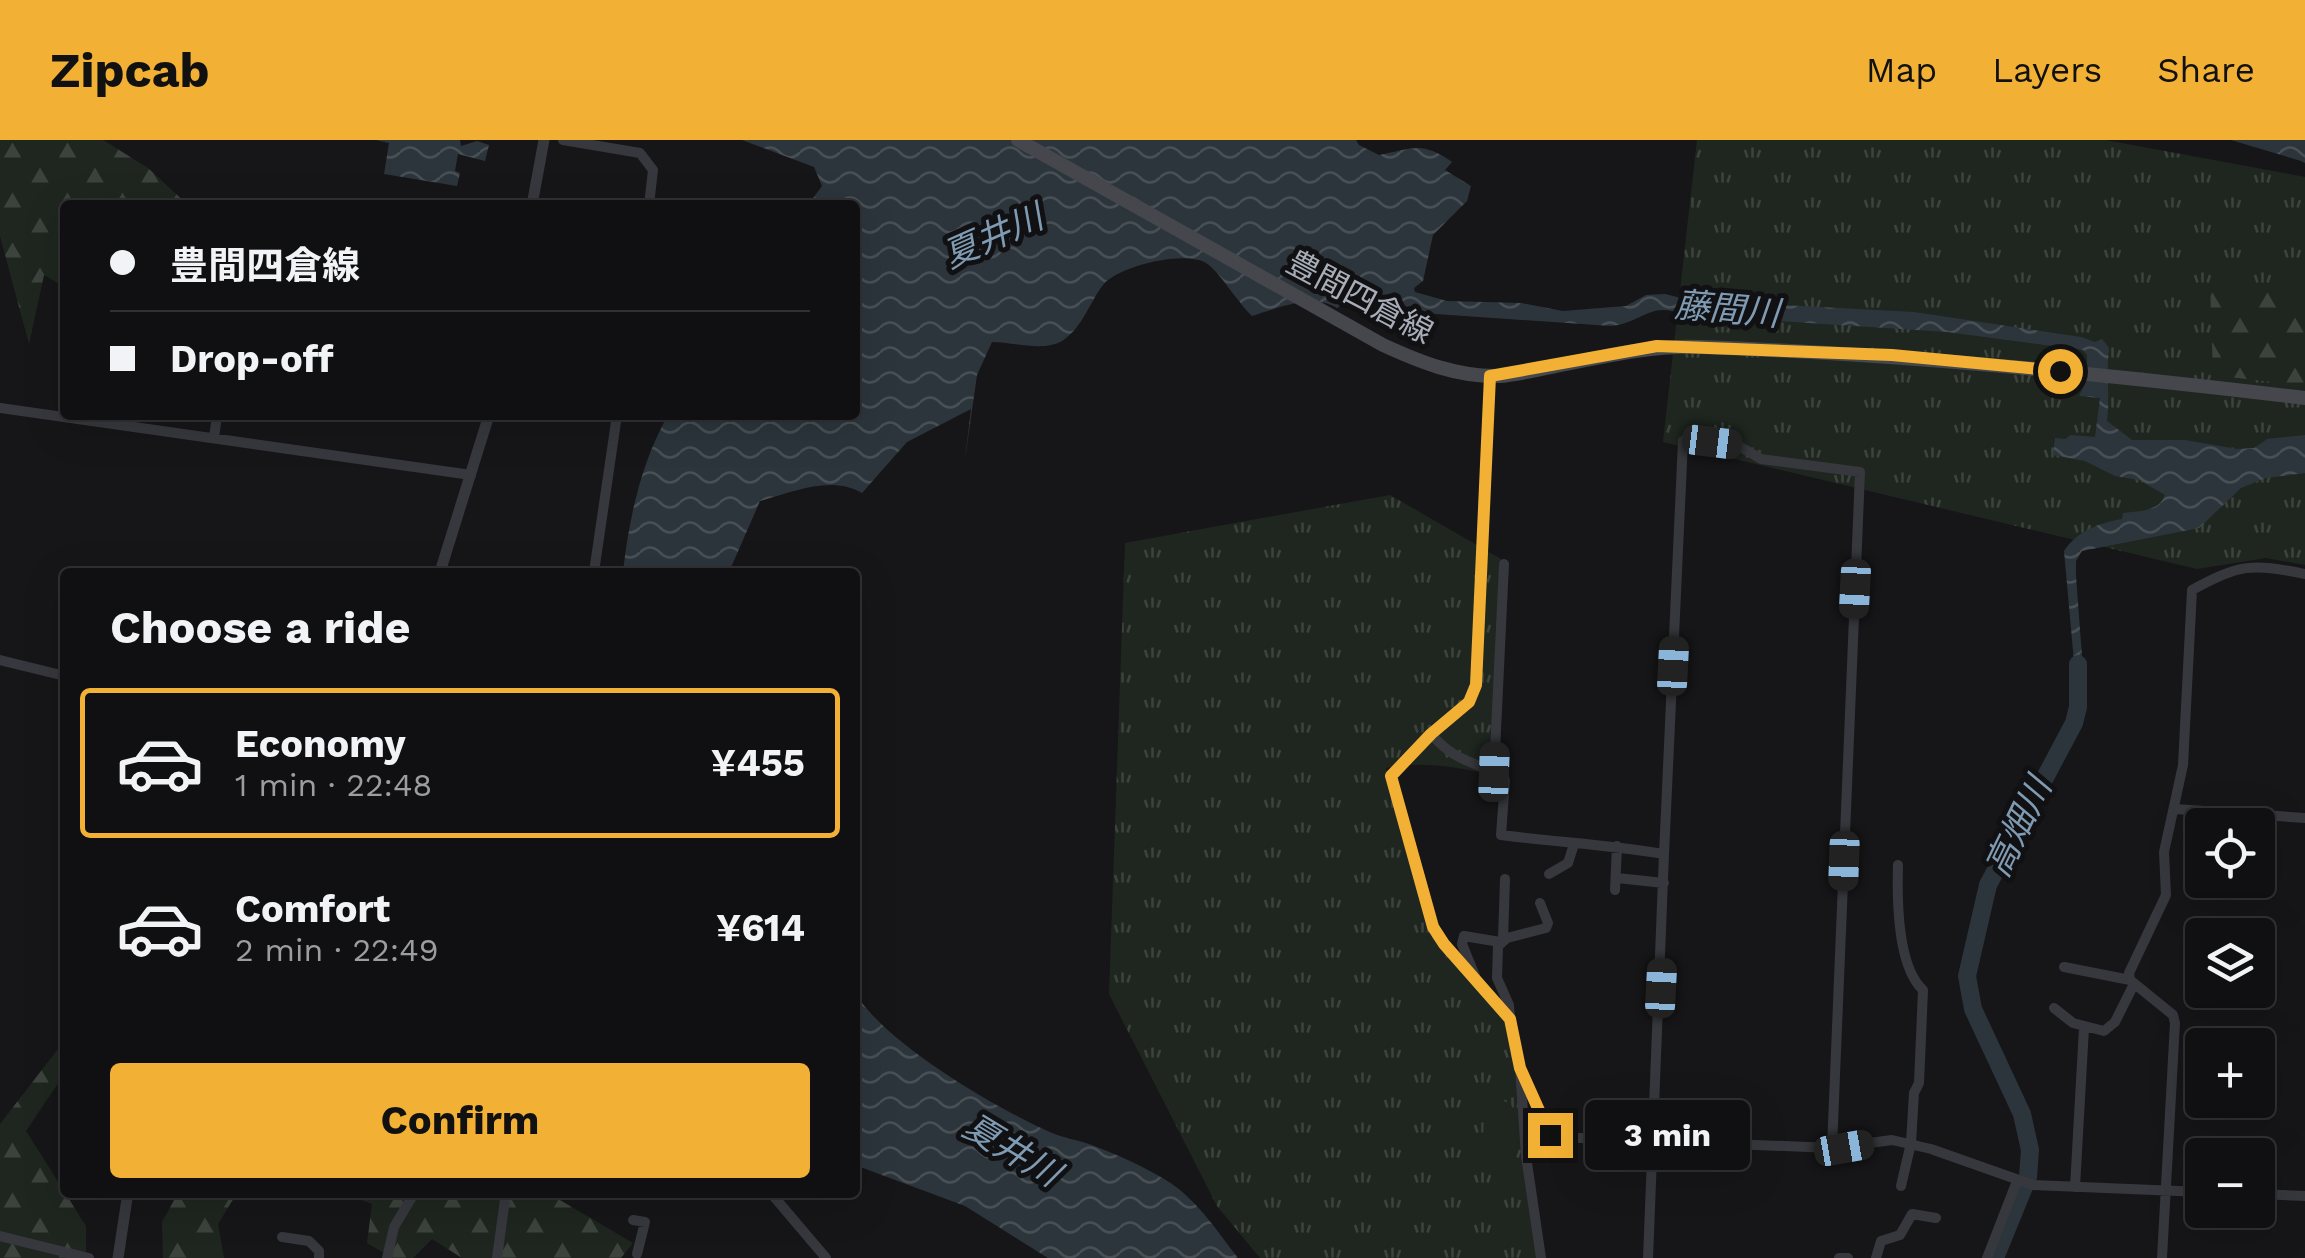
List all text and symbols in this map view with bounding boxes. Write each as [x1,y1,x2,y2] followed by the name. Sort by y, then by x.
[50,42,210,99] text: Zipcab
[1866,49,1937,91] text: Map
[1992,49,2102,91] text: Layers
[2157,49,2255,91] text: Share
[936,194,1053,277] water label: 夏井川
[1280,243,1440,351] street label: 豊間四倉線
[170,244,360,288] text: 豊間四倉線
[1673,284,1785,335] water label: 藤間川
[170,337,334,381] text: Drop-off
[2038,349,2083,394] route start
[1680,423,1744,461] car
[1838,558,1872,620] car
[110,601,410,654] text: Choose a ride
[1656,635,1690,697] car
[115,718,205,808] icon: car
[235,722,406,766] text: Economy
[711,741,805,785] text: ¥455
[1478,741,1510,803] car
[235,766,432,804] text: 1 min · 22:48
[1976,767,2062,883] water label: 高畑川
[2185,808,2275,1228] map controls
[2185,808,2275,898] button: locate
[1828,830,1860,892] car
[115,883,205,973] icon: car
[235,887,390,931] text: Comfort
[716,906,805,950] text: ¥614
[2185,918,2275,1008] button: layers
[235,931,439,969] text: 2 min · 22:49
[1644,957,1678,1019] car
[2185,1028,2275,1118] button: +
[110,1063,810,1178] button: Confirm
[1585,1100,1750,1170] callout: 3 min
[956,1105,1071,1197] water label: 夏井川
[1528,1113,1573,1158] route end
[1624,1116,1711,1154] text: 3 min
[1812,1128,1876,1168] car
[2185,1138,2275,1228] button: −

